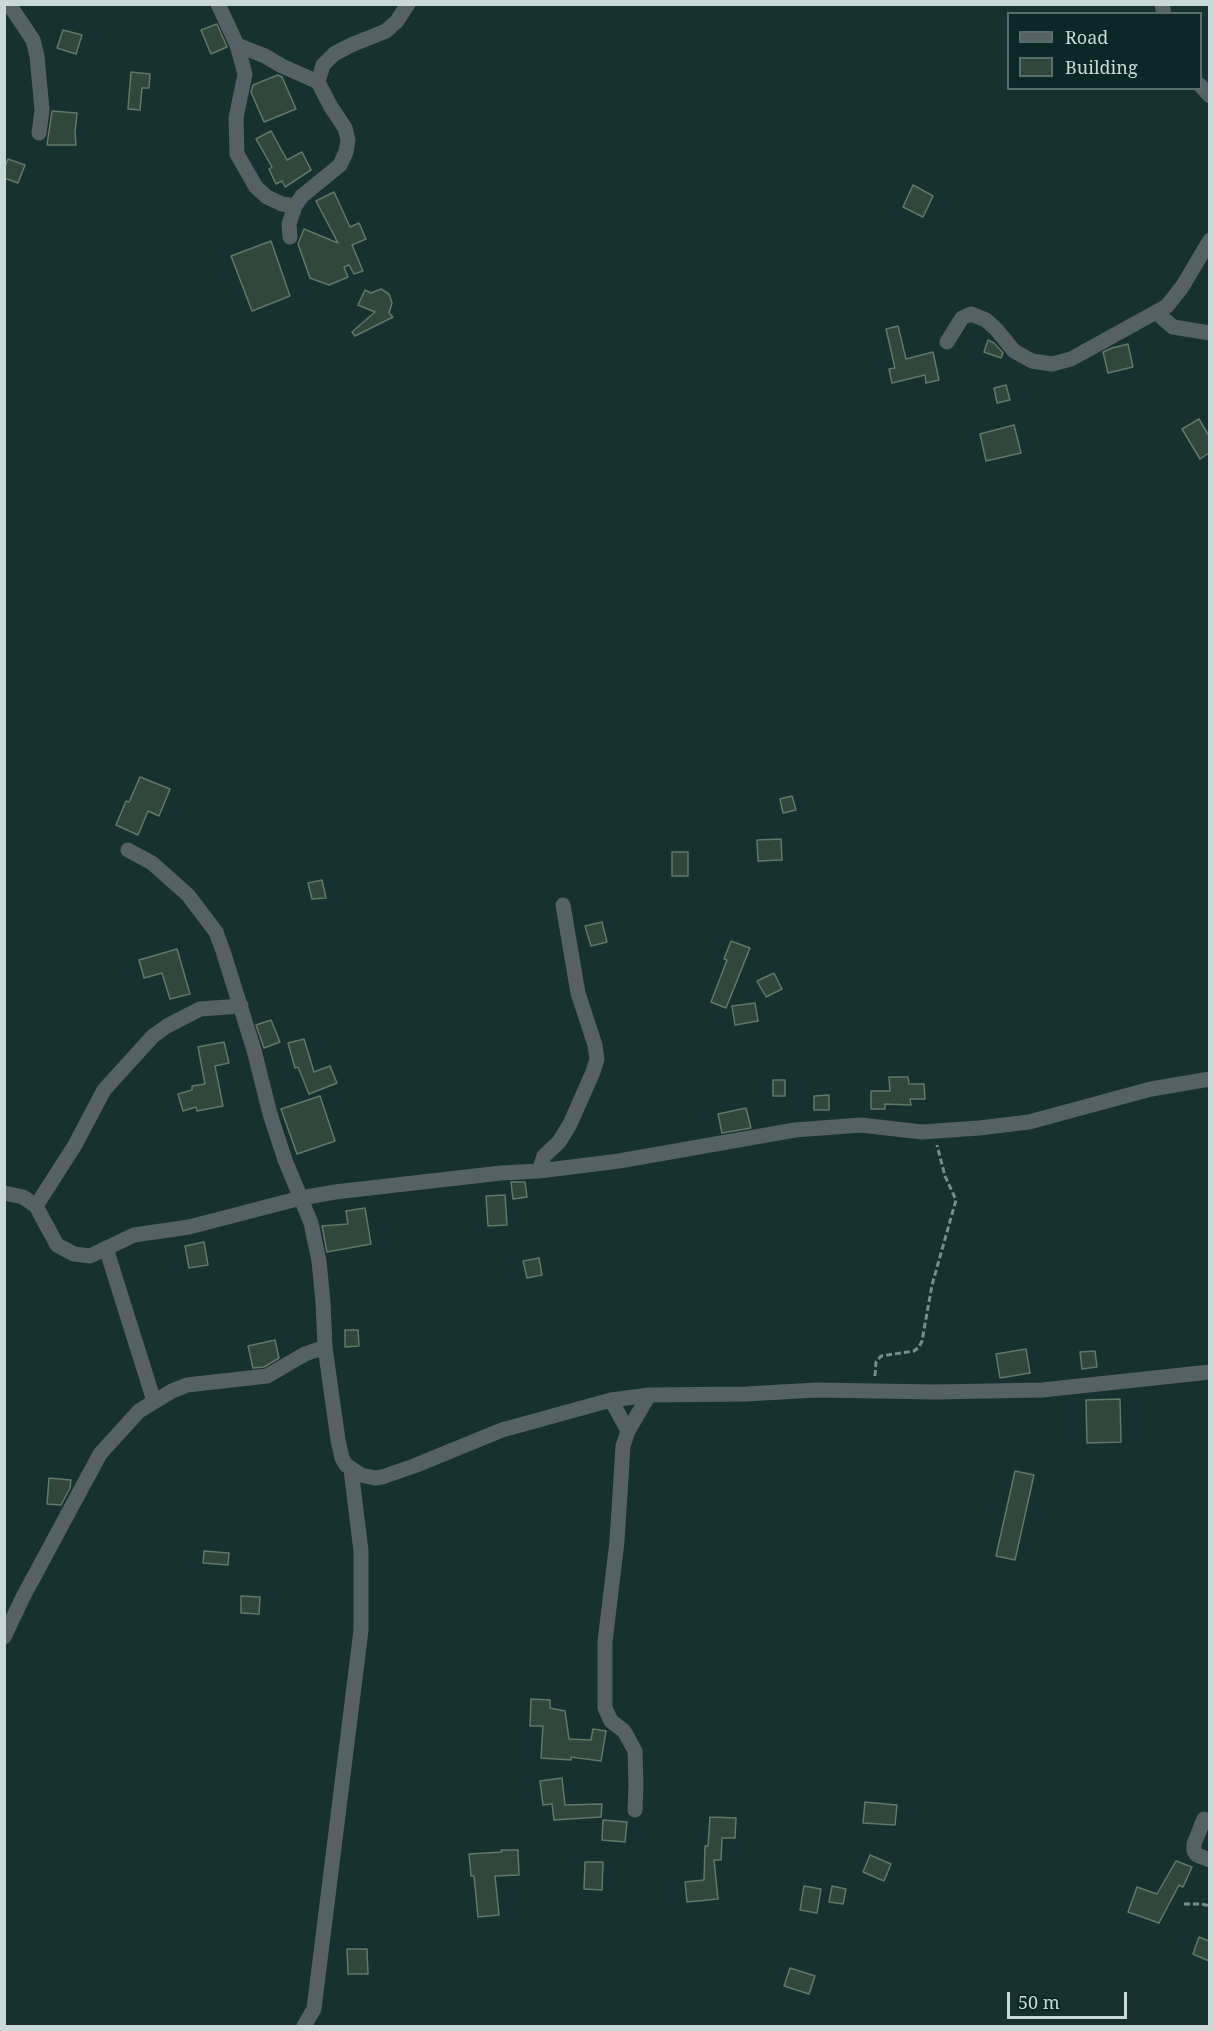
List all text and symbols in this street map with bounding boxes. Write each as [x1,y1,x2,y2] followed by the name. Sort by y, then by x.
[1007,12,1202,90] legend
[1065,25,1108,49] text: Road
[1065,55,1138,79] text: Building
[1010,1980,1130,2018] scale bar
[1018,1990,1060,2014] text: 50 m

